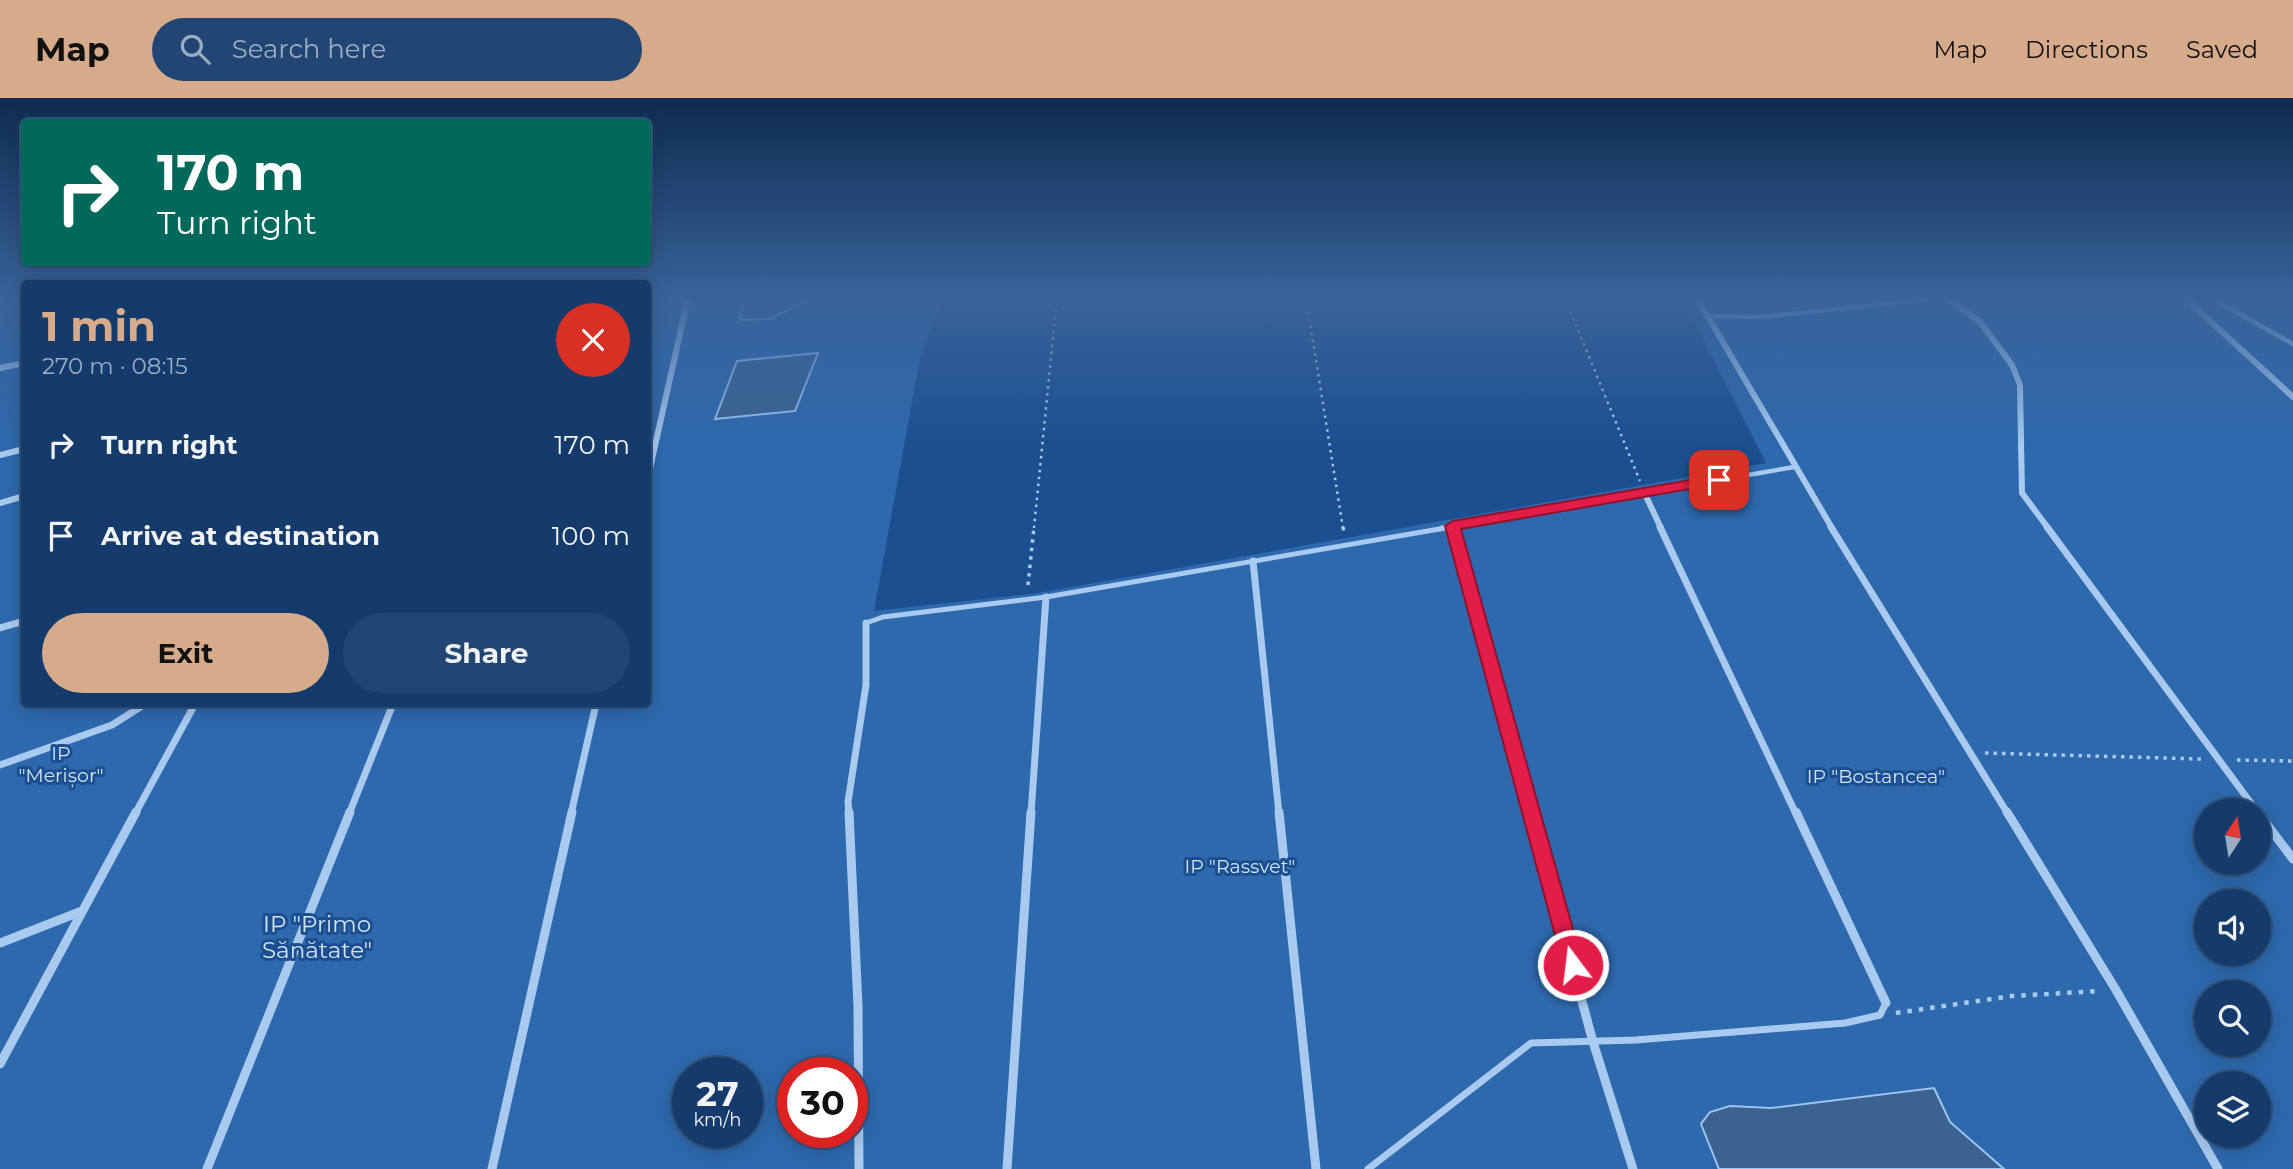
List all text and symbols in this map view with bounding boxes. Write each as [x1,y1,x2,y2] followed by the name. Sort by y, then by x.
[152,18,642,81] search box
[35,29,110,69] text: Map
[176,30,214,68] icon: search
[232,33,386,65] text: Search here
[1934,35,1987,64] text: Map
[2025,35,2148,64] text: Directions
[2186,35,2258,64] text: Saved
[157,143,304,202] text: 170 m
[42,147,133,238] icon: right
[157,203,317,242] text: Turn right
[42,300,156,352] text: 1 min
[556,303,630,377] button: close
[42,352,188,380] text: 270 m · 08:15
[42,426,80,464] icon: right
[101,429,237,461] text: Turn right
[554,429,630,461] text: 170 m
[1689,450,1749,510] pin
[1700,461,1738,499] icon: arrive
[42,517,80,555] icon: arrive
[101,520,380,552] text: Arrive at destination
[552,520,630,552] text: 100 m
[42,613,329,693] button: Exit
[343,613,630,693] button: Share
[18,742,104,788] park label: IP "Merișor"
[1807,765,1945,788] park label: IP "Bostancea"
[2194,798,2272,875] north arrow
[2194,798,2271,1148] map controls
[1185,855,1295,878] park label: IP "Rassvet"
[2194,889,2271,966] button: sound
[262,910,372,964] park label: IP "Primo Sănătate"
[1536,928,1610,1002] position arrow
[2194,980,2271,1057] button: search
[777,1057,868,1148] speed limit sign: 30
[2194,1071,2271,1148] button: layers
[696,1072,739,1115] text: 27
[693,1109,742,1131] text: km/h

